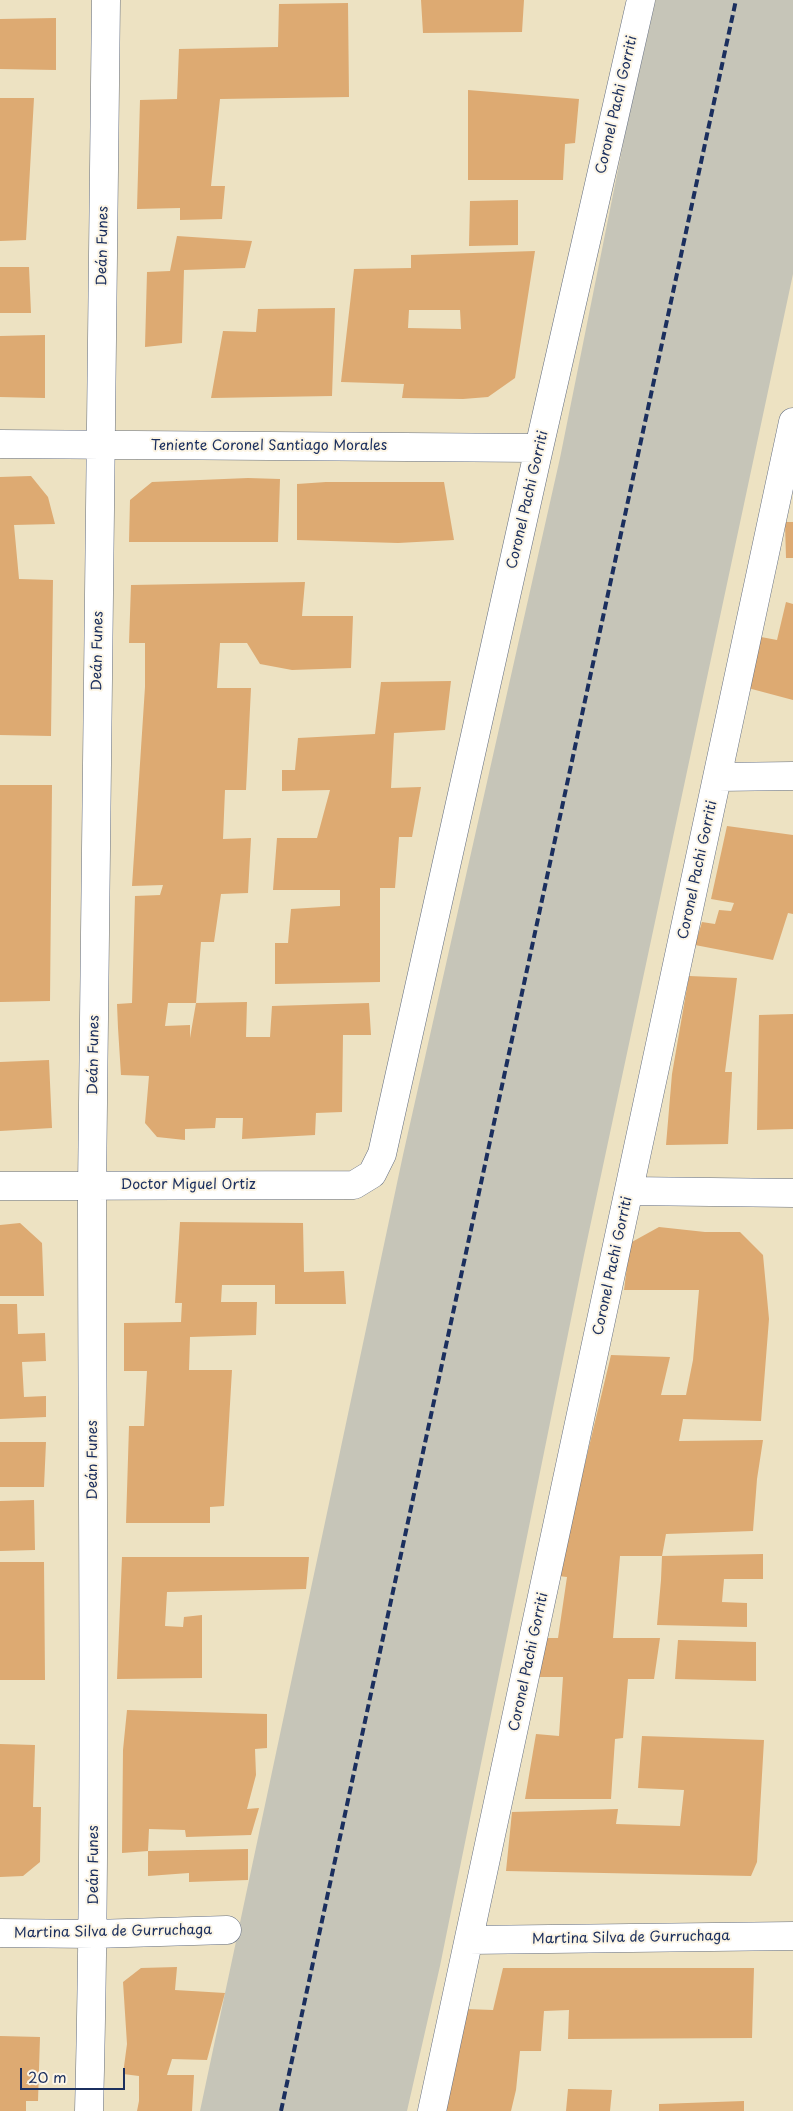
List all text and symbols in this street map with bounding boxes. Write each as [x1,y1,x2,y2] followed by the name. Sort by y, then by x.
[593,34,641,176] street label: Coronel Pachi Gorriti
[94,206,112,286] street label: Deán Funes
[504,429,552,571] street label: Coronel Pachi Gorriti
[151,438,387,454] street label: Teniente Coronel Santiago Morales
[89,611,107,691] street label: Deán Funes
[675,799,721,941] street label: Coronel Pachi Gorriti
[85,1015,103,1095] street label: Deán Funes
[120,1177,256,1193] street label: Doctor Miguel Ortiz
[590,1195,636,1337] street label: Coronel Pachi Gorriti
[85,1420,101,1500] street label: Deán Funes
[506,1591,552,1733] street label: Coronel Pachi Gorriti
[86,1825,102,1905] street label: Deán Funes
[14,1922,212,1942] street label: Martina Silva de Gurruchaga
[532,1928,730,1948] street label: Martina Silva de Gurruchaga
[22,2058,128,2090] scale bar
[28,2065,67,2088] text: 20 m

